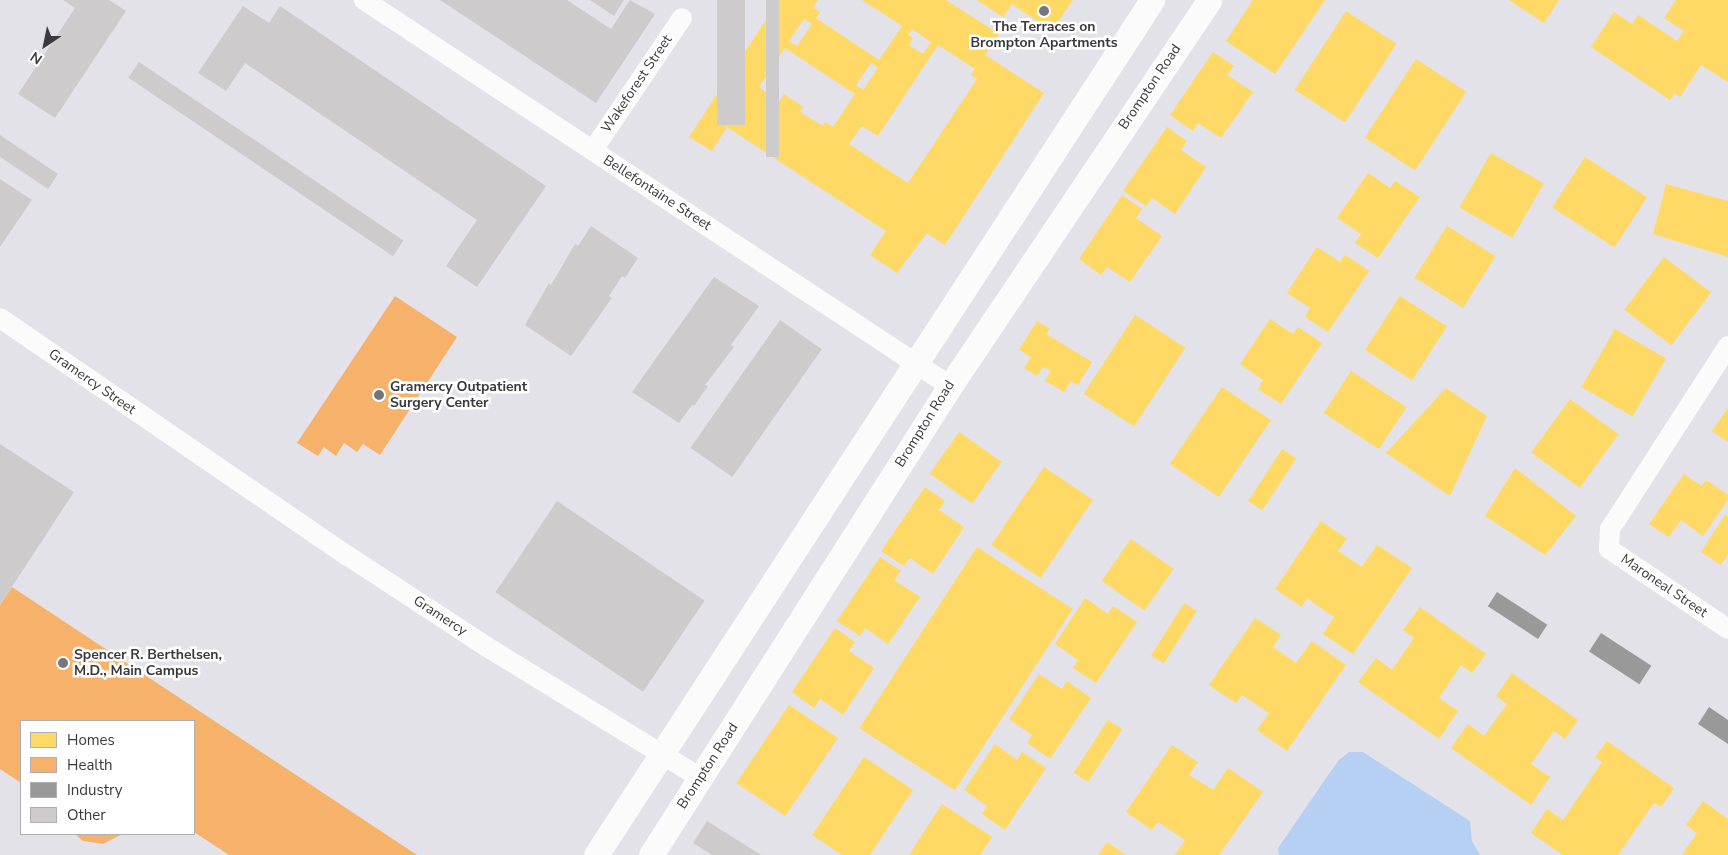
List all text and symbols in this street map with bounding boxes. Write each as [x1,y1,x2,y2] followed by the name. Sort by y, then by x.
[1038,5,1050,17] marker: The Terraces on Brompton Apartments
[970,19,1118,52] place label: The Terraces on Brompton Apartments
[20,20,70,70] north arrow
[598,32,676,136] street label: Wakeforest Street
[1115,41,1185,133] street label: Brompton Road
[27,47,46,69] text: N
[600,152,714,234] street label: Bellefontaine Street
[45,346,139,418] street label: Gramercy Street
[892,378,958,470] street label: Brompton Road
[390,379,527,412] place label: Gramercy Outpatient Surgery Center
[372,388,386,402] marker: Gramercy Outpatient Surgery Center
[1617,551,1711,621] street label: Maroneal Street
[410,592,470,640] street label: Gramercy
[74,647,222,680] place label: Spencer R. Berthelsen, M.D., Main Campus
[56,656,70,670] marker: Spencer R. Berthelsen, M.D., Main Campus
[20,720,195,835] legend
[674,720,742,812] street label: Brompton Road
[67,730,115,750] text: Homes
[67,755,112,775] text: Health
[67,780,122,800] text: Industry
[67,805,106,825] text: Other

